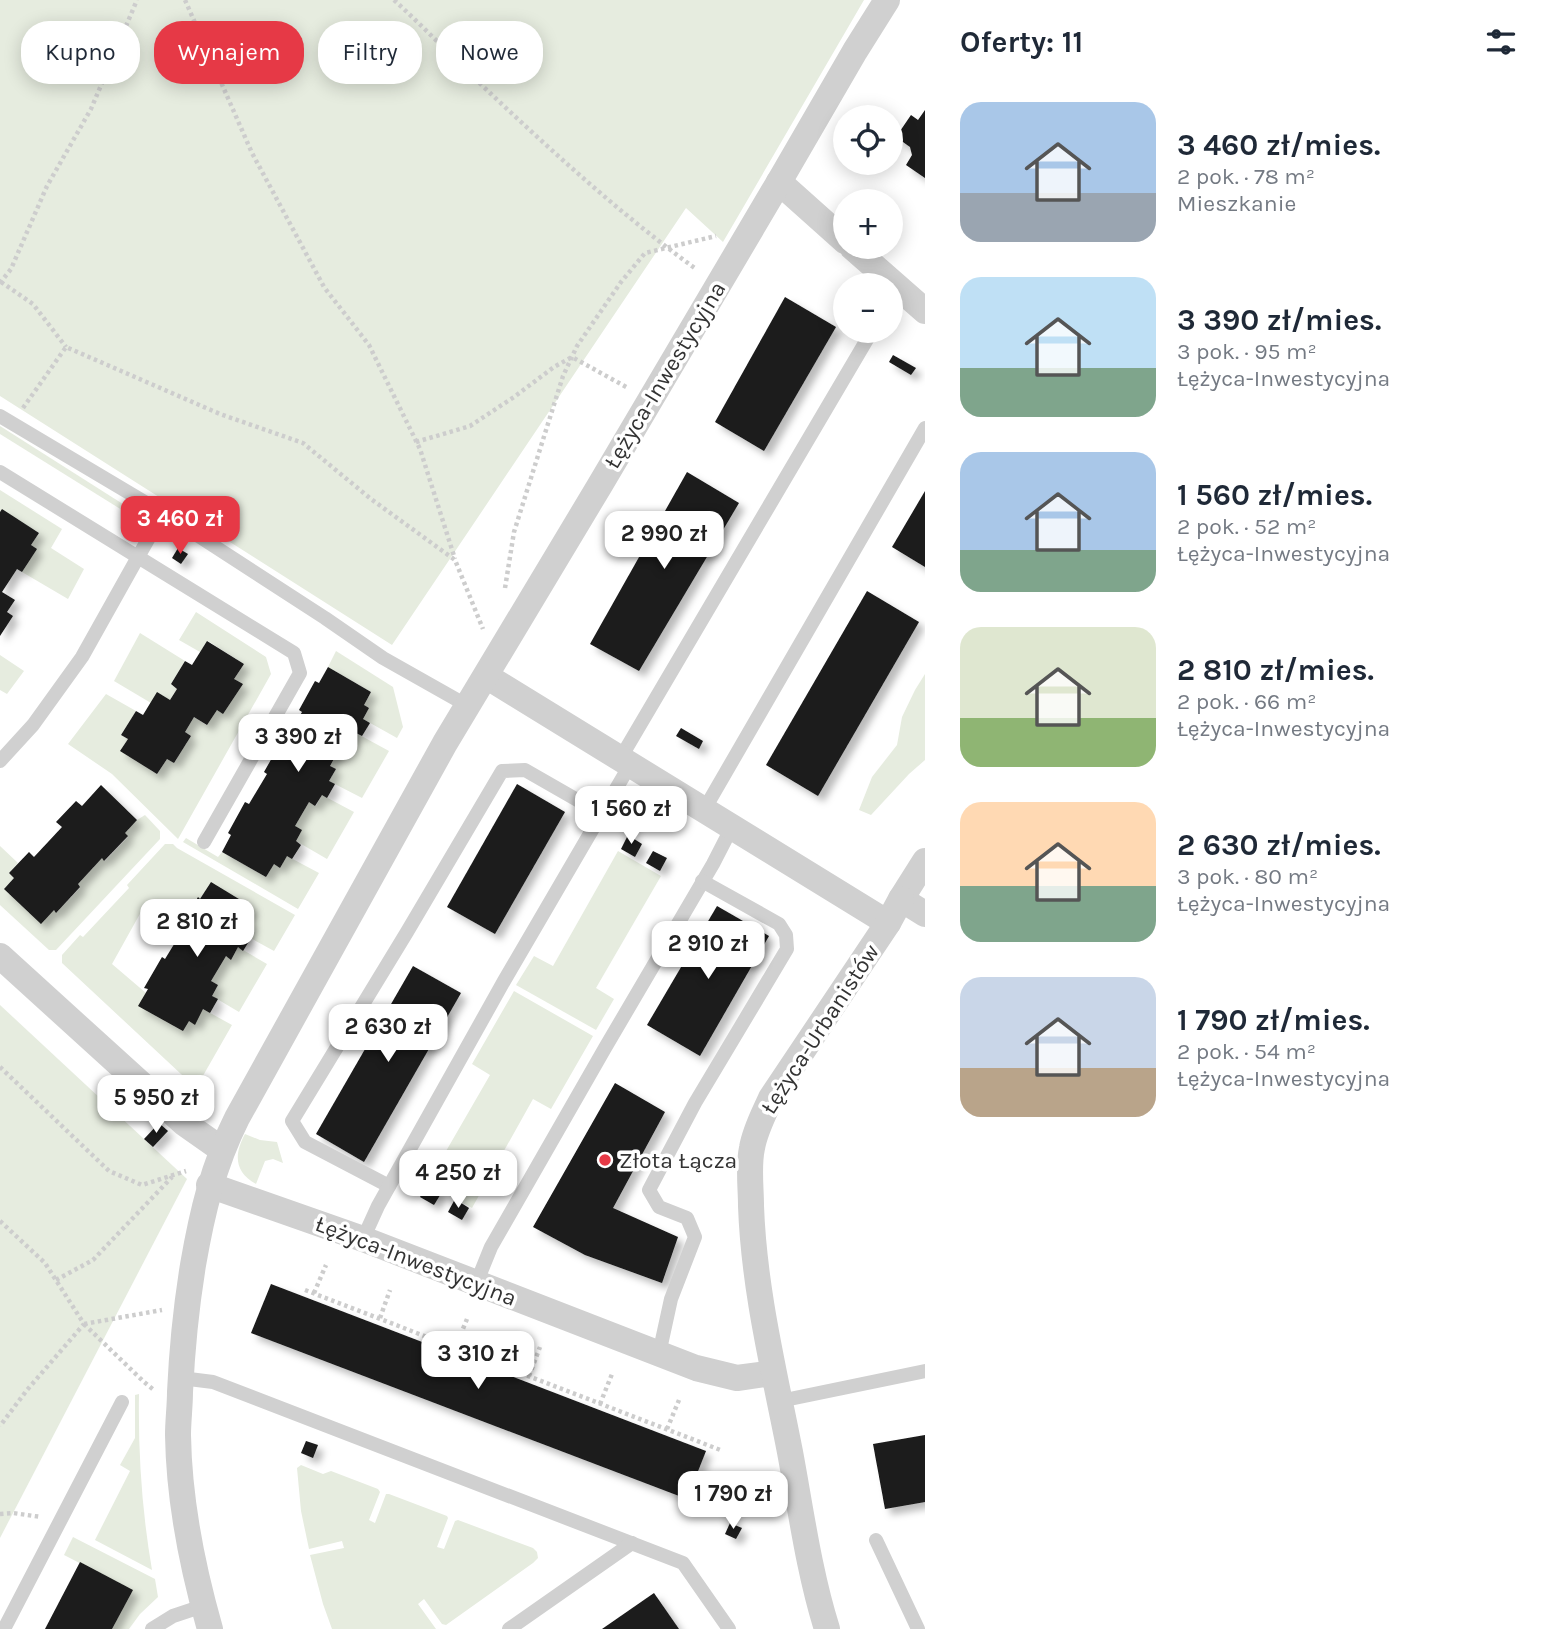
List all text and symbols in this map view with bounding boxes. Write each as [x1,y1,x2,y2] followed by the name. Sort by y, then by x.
[21,21,140,84] chip: Kupno
[154,21,304,84] chip: Wynajem
[318,21,422,84] chip: Filtry
[436,21,543,84] chip: Nowe
[1482,23,1520,61] icon: filters
[960,24,1083,60] text: Oferty: 11
[833,105,903,343] map controls
[833,105,903,175] button: locate
[1177,127,1381,163] text: 3 460 zł/mies.
[1016,130,1100,214] icon: home
[1177,163,1315,190] text: 2 pok. · 78 m²
[833,189,903,259] button: +
[1177,190,1296,217] text: Mieszkanie
[833,273,903,343] button: −
[599,277,731,473] street label: Łężyca-Inwestycyjna
[1177,302,1381,338] text: 3 390 zł/mies.
[1016,305,1100,389] icon: home
[1177,338,1317,365] text: 3 pok. · 95 m²
[1177,365,1390,392] text: Łężyca-Inwestycyjna
[1177,477,1372,513] text: 1 560 zł/mies.
[1016,480,1100,564] icon: home
[108,496,252,556] pin: 3 460 zł
[137,505,223,532] text: 3 460 zł
[592,512,736,571] pin: 2 990 zł
[1177,513,1316,540] text: 2 pok. · 52 m²
[621,520,707,547] text: 2 990 zł
[1177,540,1390,567] text: Łężyca-Inwestycyjna
[1177,652,1374,688] text: 2 810 zł/mies.
[1016,655,1100,739] icon: home
[1177,688,1316,715] text: 2 pok. · 66 m²
[226,714,370,774] pin: 3 390 zł
[1177,715,1390,742] text: Łężyca-Inwestycyjna
[254,723,342,750] text: 3 390 zł
[559,786,703,846] pin: 1 560 zł
[591,795,671,822] text: 1 560 zł
[1177,827,1381,863] text: 2 630 zł/mies.
[1016,830,1100,914] icon: home
[1177,863,1318,890] text: 3 pok. · 80 m²
[1177,890,1390,917] text: Łężyca-Inwestycyjna
[125,900,269,959] pin: 2 810 zł
[156,908,238,935] text: 2 810 zł
[636,922,780,981] pin: 2 910 zł
[668,930,748,957] text: 2 910 zł
[755,939,885,1119] street label: Łężyca-Urbanistów
[1177,1002,1370,1038] text: 1 790 zł/mies.
[316,1004,460,1064] pin: 2 630 zł
[1016,1005,1100,1089] icon: home
[345,1013,431,1040] text: 2 630 zł
[1177,1038,1316,1065] text: 2 pok. · 54 m²
[1177,1065,1390,1092] text: Łężyca-Inwestycyjna
[84,1076,228,1135] pin: 5 950 zł
[113,1084,199,1111] text: 5 950 zł
[619,1147,737,1174] place label: Złota Łącza
[386,1150,530,1210] pin: 4 250 zł
[597,1152,613,1168] marker: Złota Łącza
[415,1159,501,1186] text: 4 250 zł
[312,1210,520,1312] street label: Łężyca-Inwestycyjna
[406,1332,550,1391] pin: 3 310 zł
[437,1340,519,1367] text: 3 310 zł
[661,1472,805,1531] pin: 1 790 zł
[694,1480,772,1507] text: 1 790 zł

